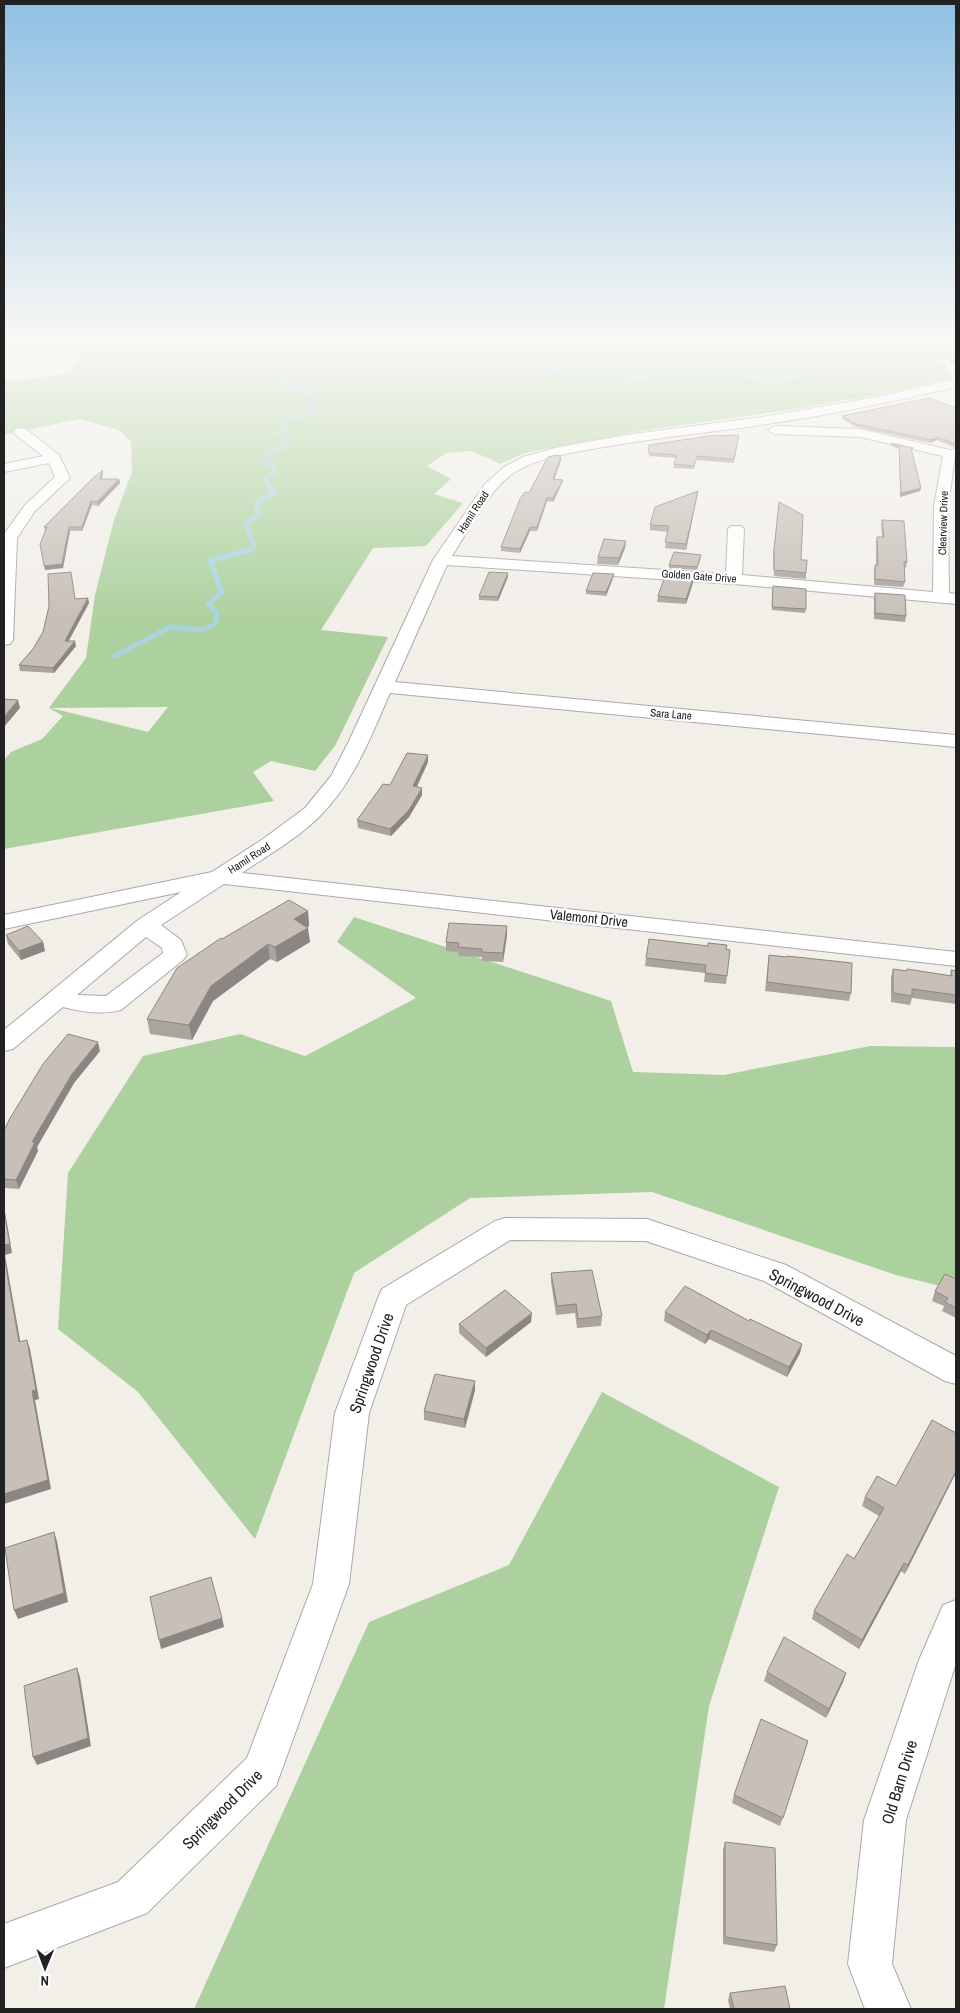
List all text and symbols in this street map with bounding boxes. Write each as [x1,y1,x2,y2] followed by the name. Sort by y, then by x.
[454,488,492,536] street label: Hamil Road
[935,491,951,555] street label: Clearview Drive
[661,566,737,586] street label: Golden Gate Drive
[650,705,692,723] street label: Sara Lane
[225,839,273,877] street label: Hamil Road
[549,905,629,931] street label: Valemont Drive
[765,1263,869,1331] street label: Springwood Drive
[344,1310,398,1416] street label: Springwood Drive
[876,1737,922,1827] street label: Old Barn Drive
[177,1764,267,1854] street label: Springwood Drive
[20,1943,70,1993] north arrow
[40,1972,49,1990] text: N

